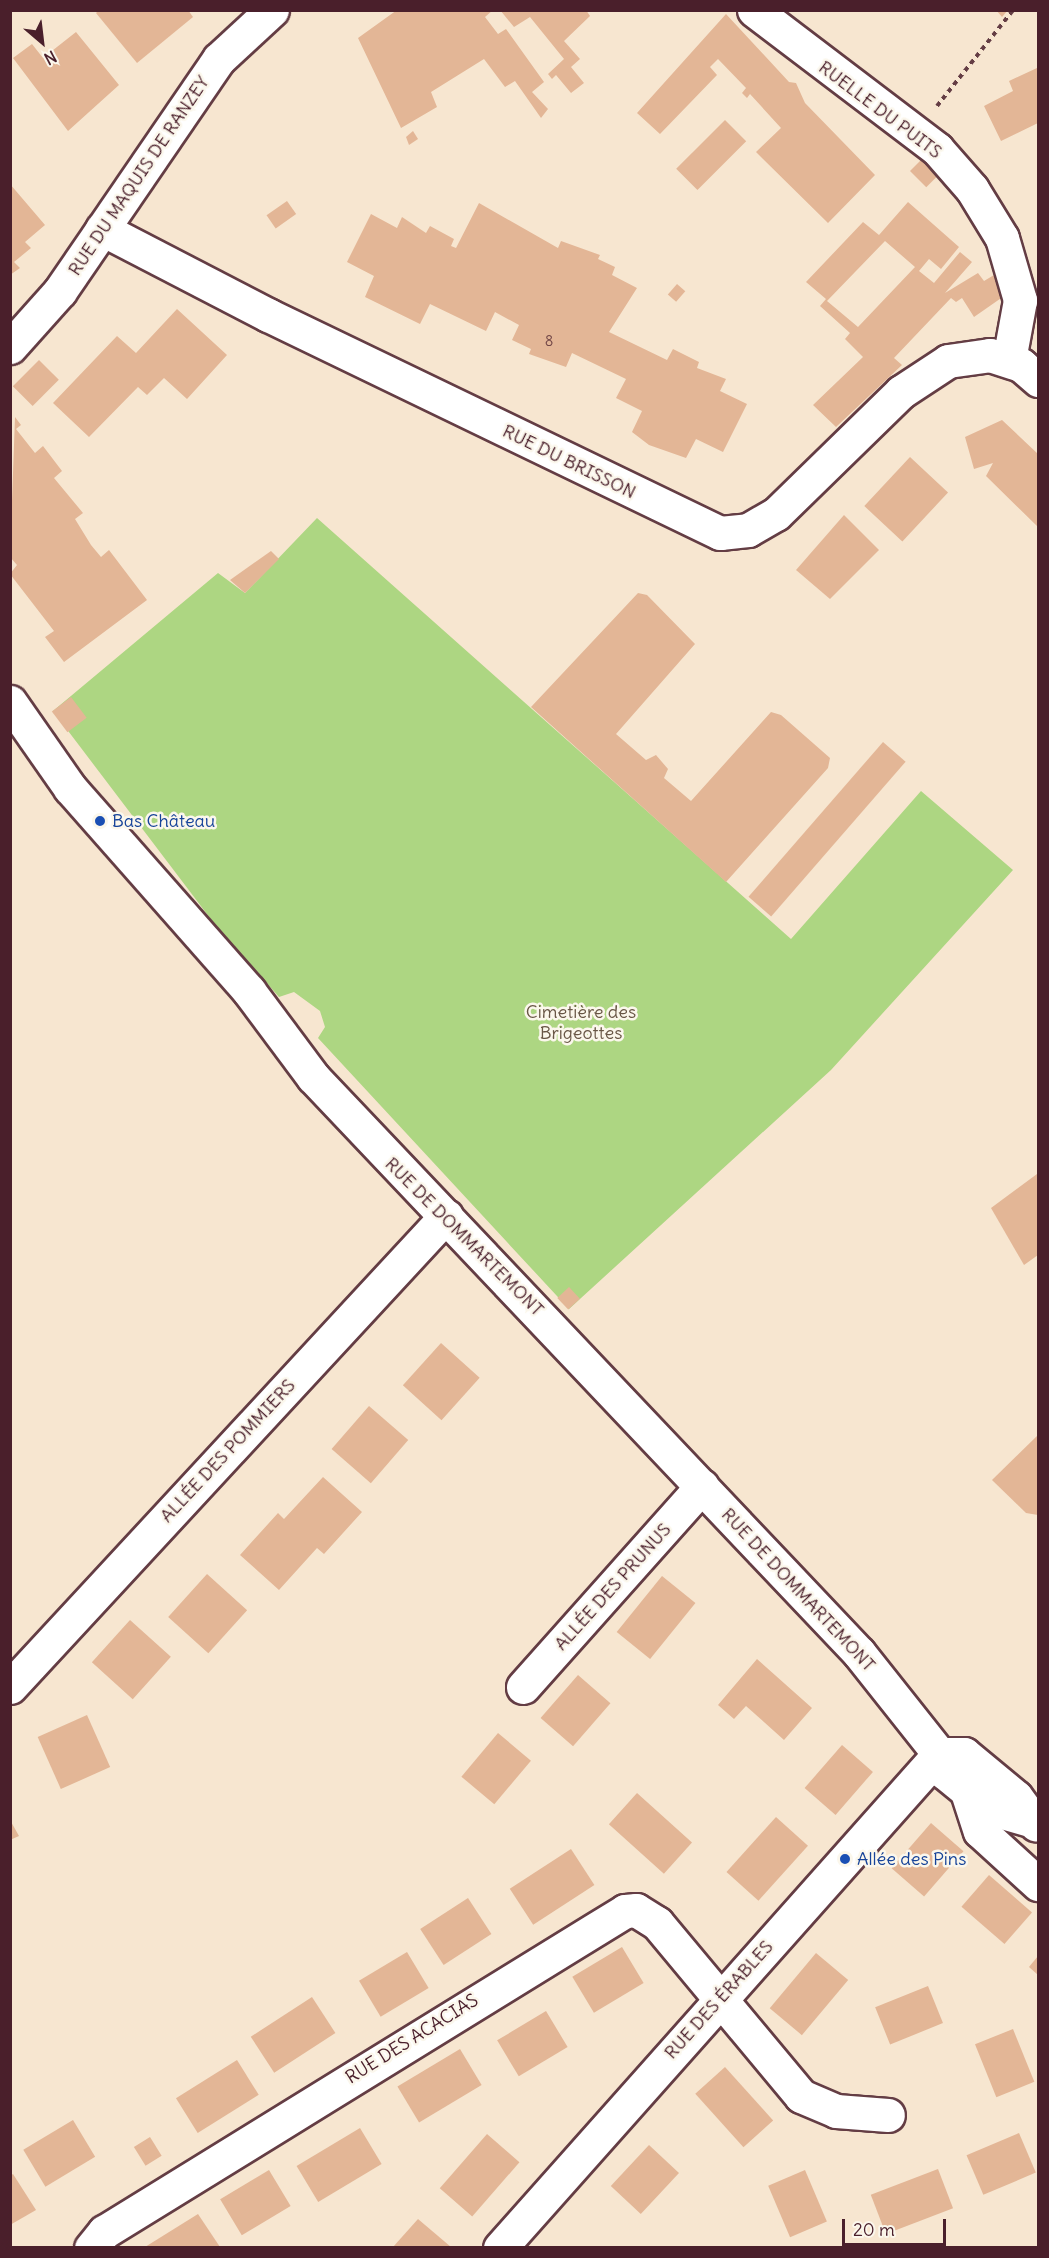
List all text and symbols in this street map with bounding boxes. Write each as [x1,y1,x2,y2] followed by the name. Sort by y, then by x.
[12,12,72,72] north arrow
[41,46,60,69] text: N
[814,57,946,163] street label: RUELLE DU PUITS
[64,72,214,280] street label: RUE DU MAQUIS DE RANZEY
[545,332,553,350] house number: 8
[499,420,639,504] street label: RUE DU BRISSON
[112,810,215,832] place label: Bas Château
[93,814,107,828] marker: Bas Château
[526,1002,636,1044] park label: Cimetière des Brigeottes
[380,1153,548,1321] street label: RUE DE DOMMARTEMONT
[156,1375,300,1527] street label: ALLÉE DES POMMIERS
[717,1504,879,1676] street label: RUE DE DOMMARTEMONT
[550,1519,676,1655] street label: ALLÉE DES PRUNUS
[857,1848,966,1870] place label: Allée des Pins
[838,1852,852,1866] marker: Allée des Pins
[660,1936,778,2064] street label: RUE DES ÉRABLES
[342,1989,482,2089] street label: RUE DES ACACIAS
[845,2207,948,2245] scale bar
[853,2218,895,2241] text: 20 m

